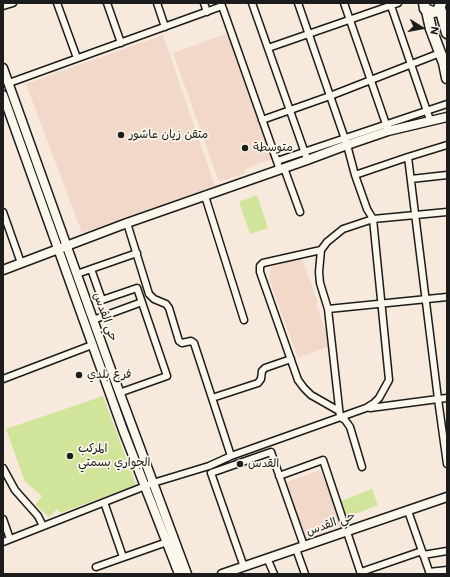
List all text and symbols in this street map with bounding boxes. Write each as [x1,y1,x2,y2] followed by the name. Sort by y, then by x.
[402,8,442,48] north arrow
[427,25,441,36] text: N
[129,128,208,142] place label: متقن زيان عاشور
[116,130,126,140] marker: متقن زيان عاشور
[253,141,293,155] place label: متوسطة
[240,143,250,153] marker: متوسطة
[90,291,120,343] street label: حي القدس
[87,368,132,382] place label: فرع بلدي
[74,370,84,380] marker: فرع بلدي
[78,442,150,470] place label: المركب الجواري بسمتي
[65,451,75,461] marker: المركب الجواري بسمتي
[248,457,279,471] place label: القدس
[235,459,245,469] marker: القدس
[305,509,357,539] street label: حي القدس

